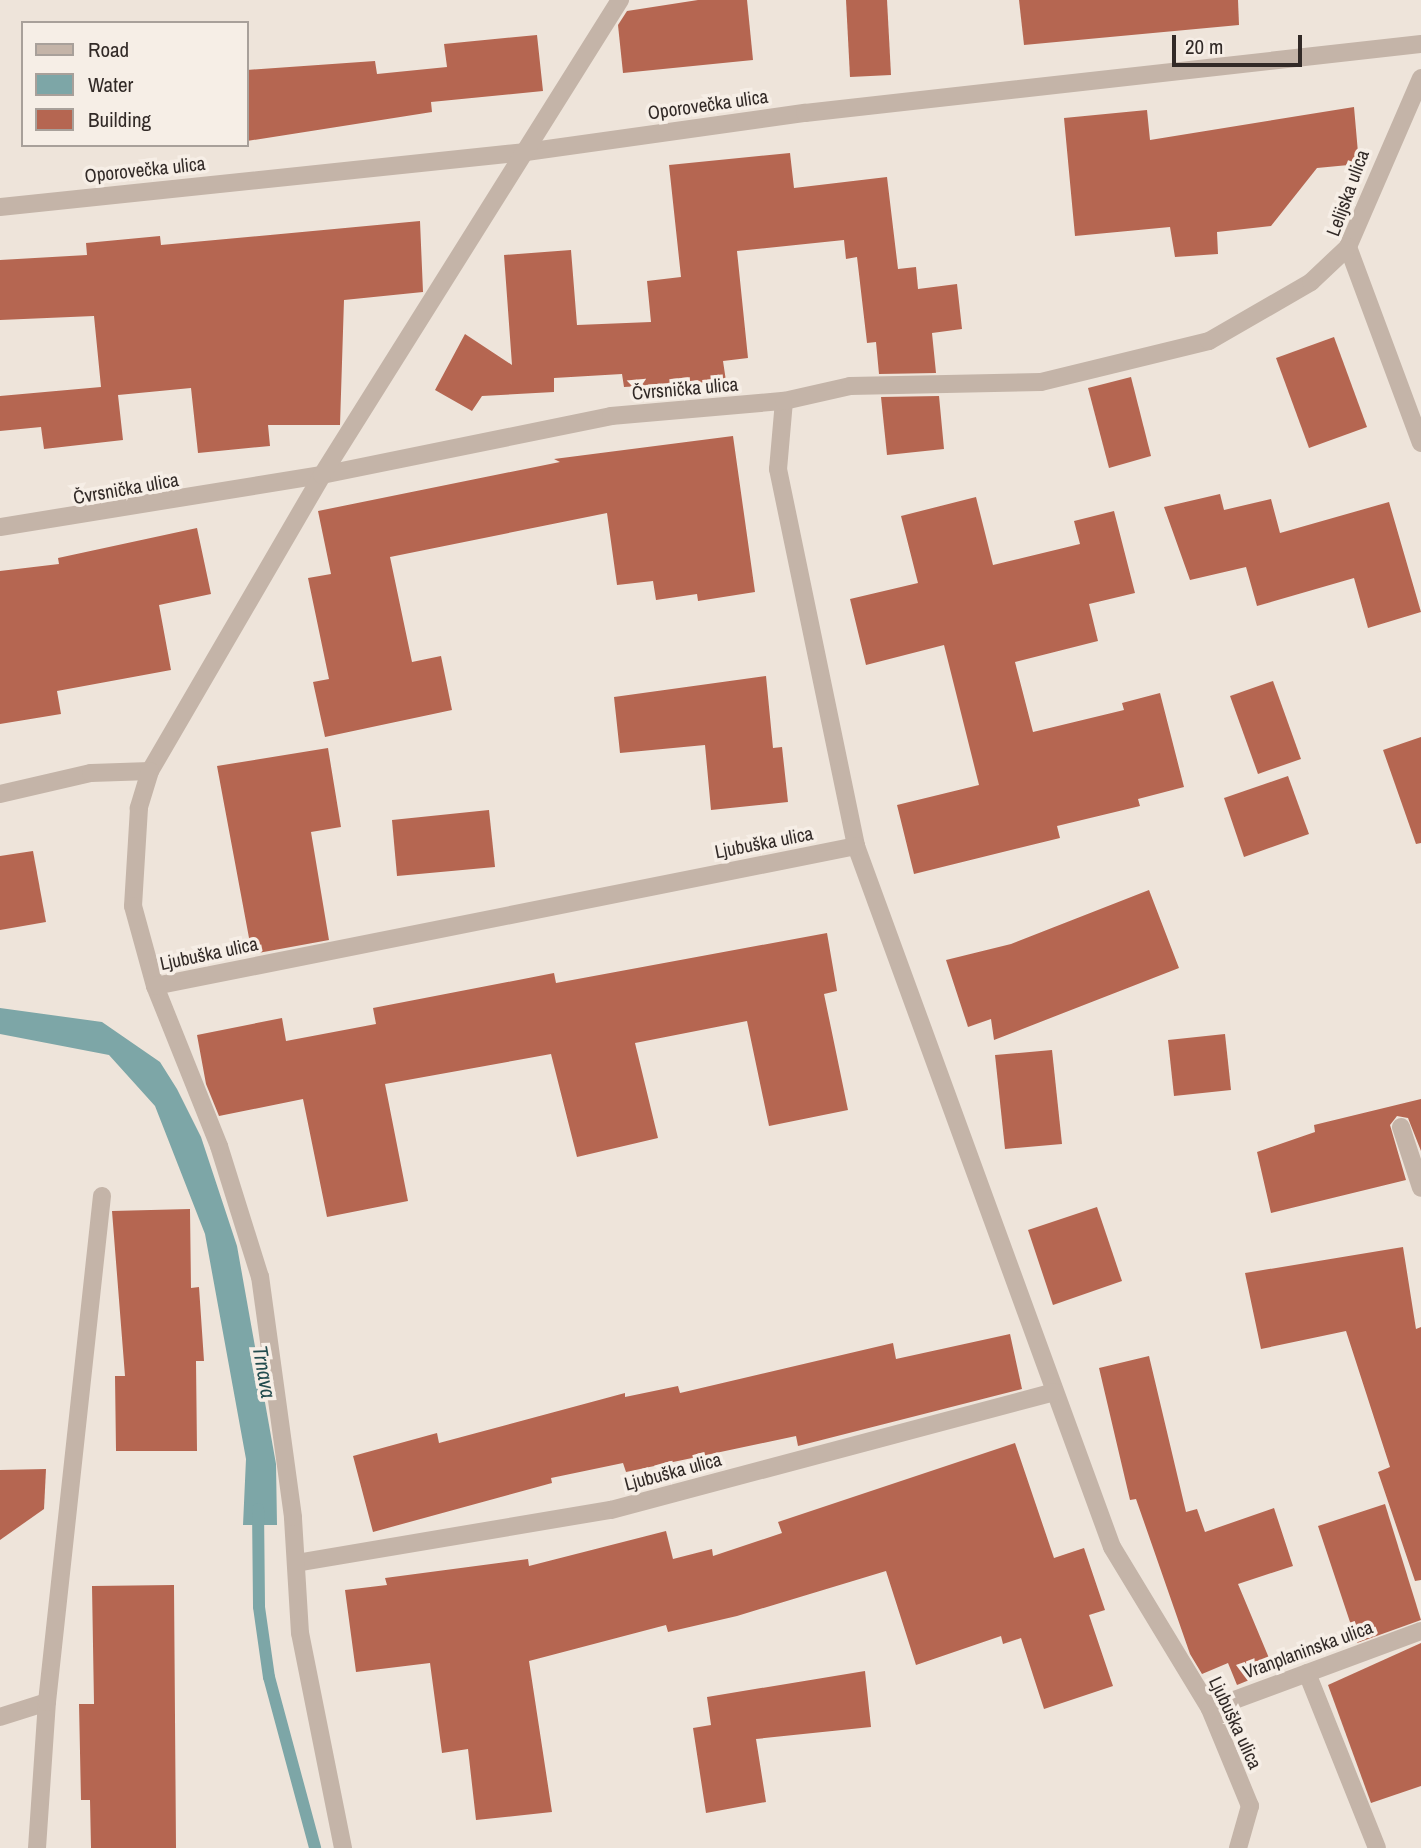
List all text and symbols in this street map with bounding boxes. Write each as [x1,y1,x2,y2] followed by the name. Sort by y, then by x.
[21,21,248,147] legend
[1176,21,1306,65] scale bar
[1185,32,1223,61] text: 20 m
[88,35,129,64] text: Road
[88,70,133,99] text: Water
[646,85,770,125] street label: Oporovečka ulica
[88,105,151,134] text: Building
[1322,147,1374,239] street label: Lelijska ulica
[84,152,206,188] street label: Oporovečka ulica
[631,373,739,405] street label: Čvrsnička ulica
[72,469,180,509] street label: Čvrsnička ulica
[713,822,815,864] street label: Ljubuška ulica
[158,932,260,976] street label: Ljubuška ulica
[247,1344,281,1400] water label: Trnava
[622,1448,724,1496] street label: Ljubuška ulica
[1240,1616,1376,1684] street label: Vranplaninska ulica
[1204,1673,1266,1773] street label: Ljubuška ulica

